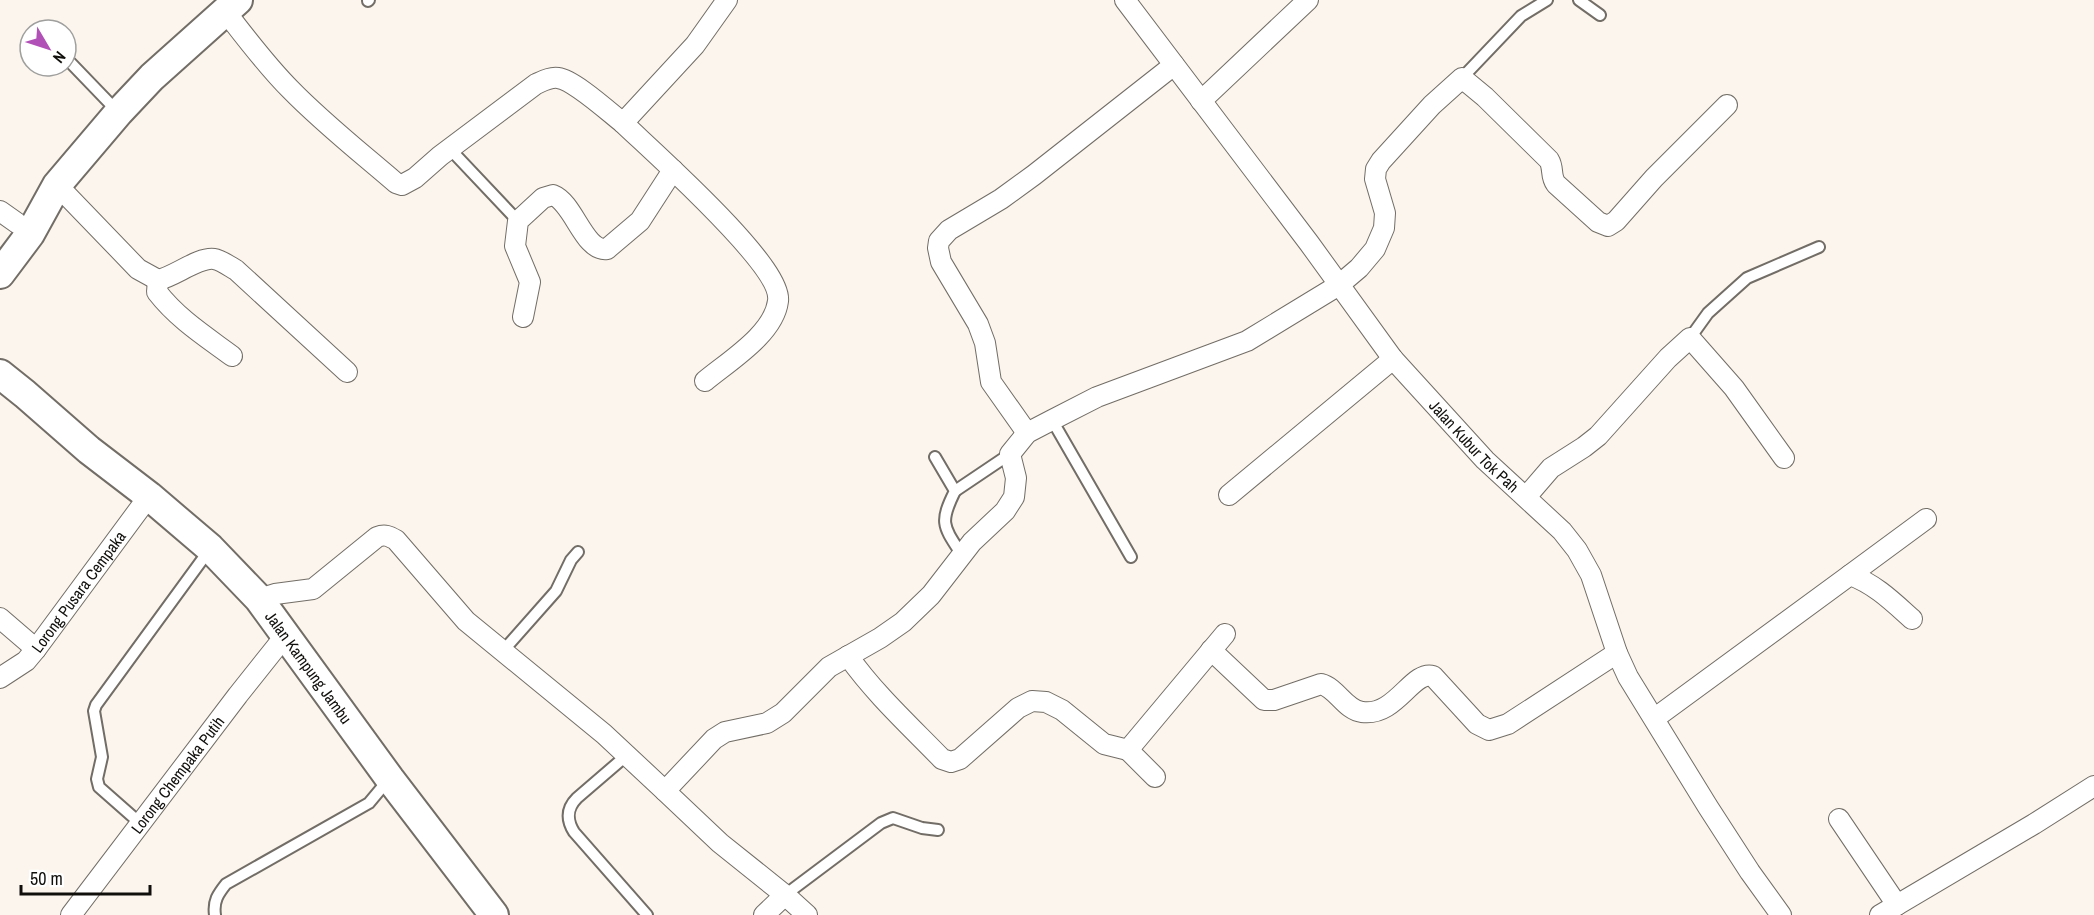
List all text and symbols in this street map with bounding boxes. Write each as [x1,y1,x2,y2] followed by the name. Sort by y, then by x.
[18,18,78,78] north arrow
[48,47,71,68] text: N
[1424,395,1524,497] street label: Jalan Kubur Tok Pah
[26,526,131,657] street label: Lorong Pusara Cempaka
[260,607,357,728] street label: Jalan Kampung Jambu
[126,711,229,838] street label: Lorong Chempaka Putih
[21,858,150,896] scale bar
[30,866,63,891] text: 50 m

